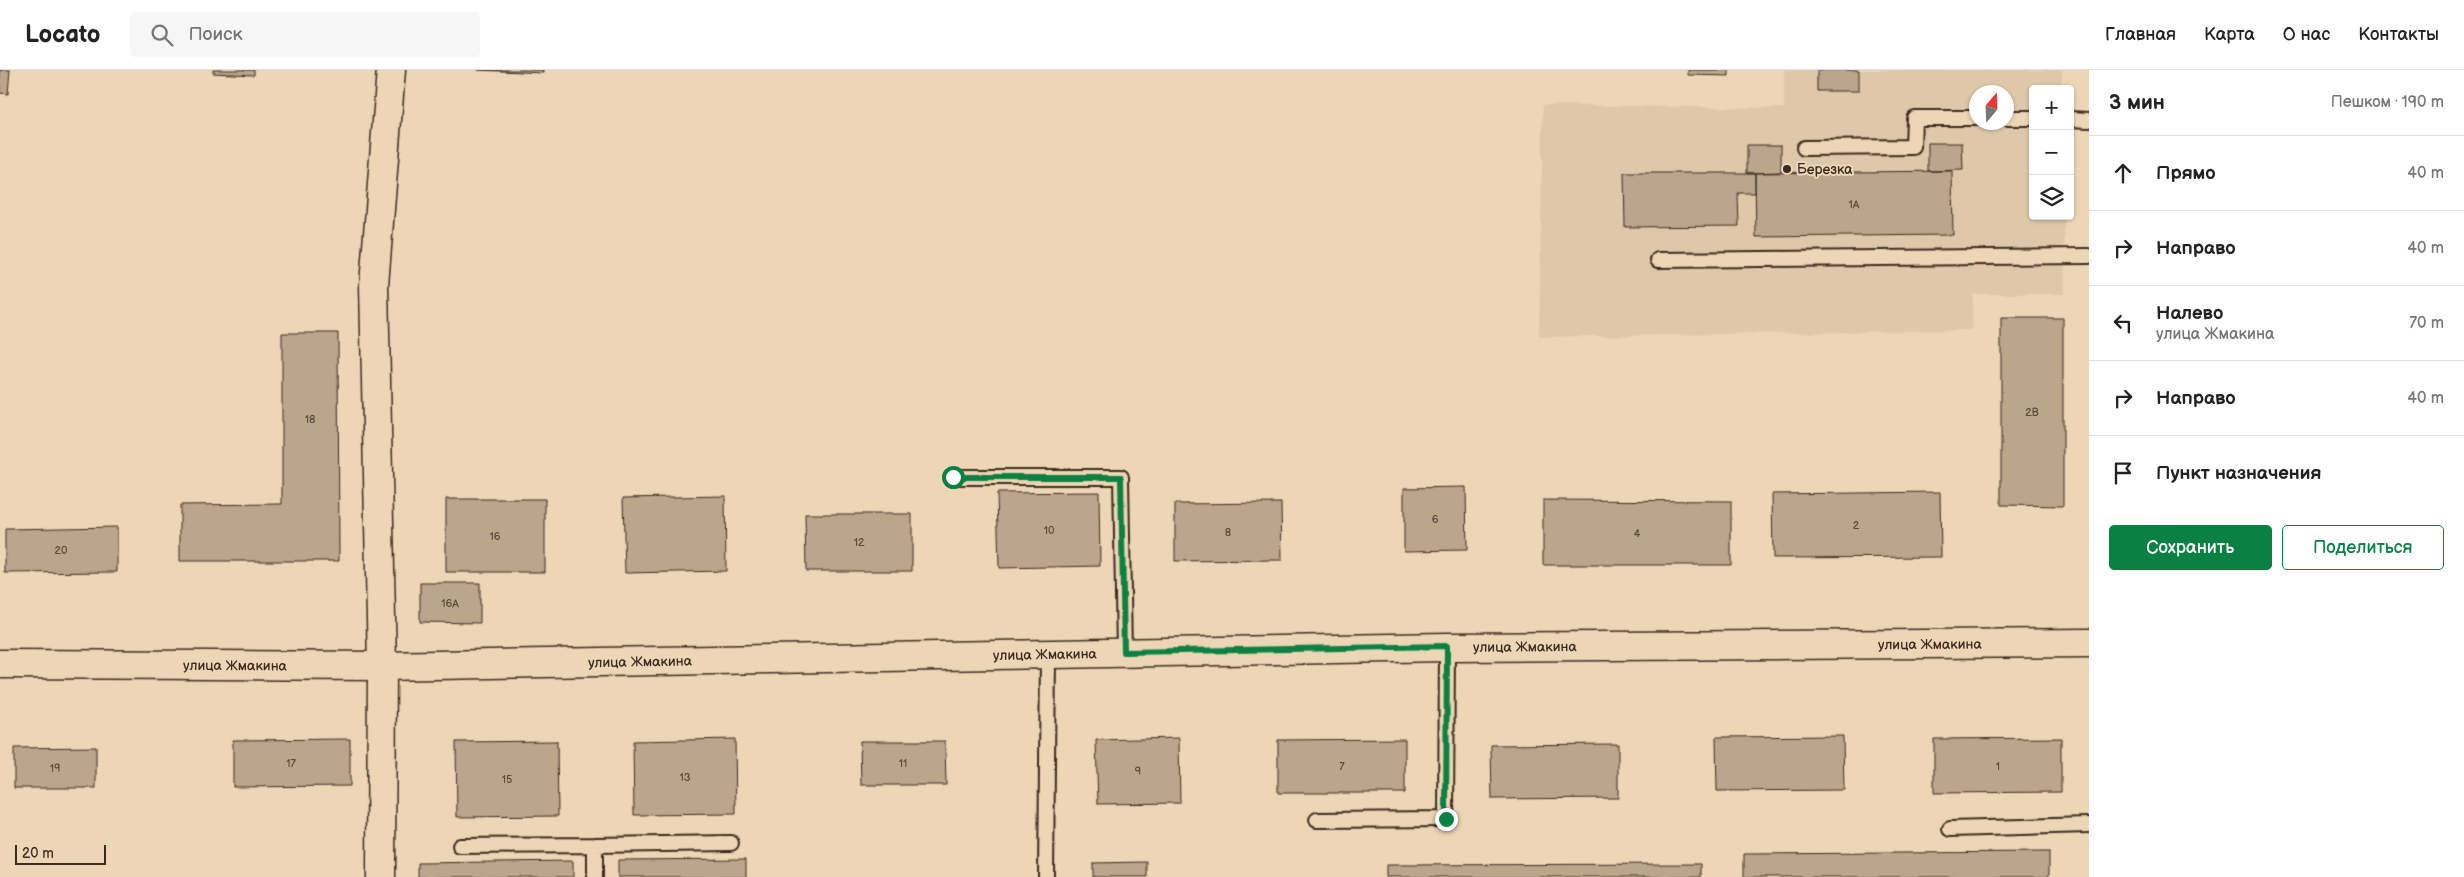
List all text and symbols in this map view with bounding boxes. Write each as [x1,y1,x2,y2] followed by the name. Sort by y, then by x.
[130,12,480,57] search box
[25,20,100,49] text: Locato
[148,21,176,49] icon: search
[188,23,243,46] text: Поиск
[2105,24,2176,45] text: Главная
[2204,24,2255,45] text: Карта
[2283,24,2330,45] text: О нас
[2358,24,2439,45] text: Контакты
[1969,85,2014,130] north arrow
[2029,85,2074,220] map controls
[2029,85,2074,130] button: +
[2109,90,2165,115] text: 3 мин
[2331,93,2444,112] text: Пешком · 190 m
[2029,130,2074,175] button: −
[2109,159,2137,187] icon: ahead
[1797,161,1853,178] place label: Березка
[2156,162,2216,185] text: Прямо
[1781,163,1793,175] marker: Березка
[2407,164,2444,183] text: 40 m
[2029,175,2074,220] button: layers
[1849,198,1860,211] house number: 1А
[2109,234,2137,262] icon: right
[2156,237,2236,260] text: Направо
[2407,239,2444,258] text: 40 m
[2156,302,2223,325] text: Налево
[2109,309,2137,337] icon: left
[2409,314,2444,333] text: 70 m
[2156,325,2275,344] text: улица Жмакина
[2109,384,2137,412] icon: right
[2156,387,2236,410] text: Направо
[2407,389,2444,408] text: 40 m
[2025,406,2039,419] house number: 2В
[305,413,315,426] house number: 18
[2109,459,2137,487] icon: arrive
[2156,462,2321,485] text: Пункт назначения
[942,466,965,489] route start
[1432,513,1439,526] house number: 6
[1853,519,1860,532] house number: 2
[1044,524,1055,537] house number: 10
[2109,525,2272,570] button: Сохранить
[2282,525,2444,570] button: Поделиться
[1225,526,1231,539] house number: 8
[1634,527,1641,540] house number: 4
[490,530,501,543] house number: 16
[854,536,865,549] house number: 12
[55,544,68,557] house number: 20
[441,597,459,610] house number: 16А
[1878,636,1982,653] street label: улица Жмакина
[1473,638,1578,656] street label: улица Жмакина
[993,645,1098,664] street label: улица Жмакина
[588,652,693,671] street label: улица Жмакина
[183,657,288,675] street label: улица Жмакина
[286,757,296,770] house number: 17
[899,757,907,770] house number: 11
[1339,760,1345,773] house number: 7
[1996,760,2000,773] house number: 1
[50,762,60,775] house number: 19
[1135,765,1141,778] house number: 9
[679,771,691,784] house number: 13
[502,773,512,786] house number: 15
[1435,808,1458,831] route end
[15,842,106,865] scale bar
[22,845,54,862] text: 20 m

